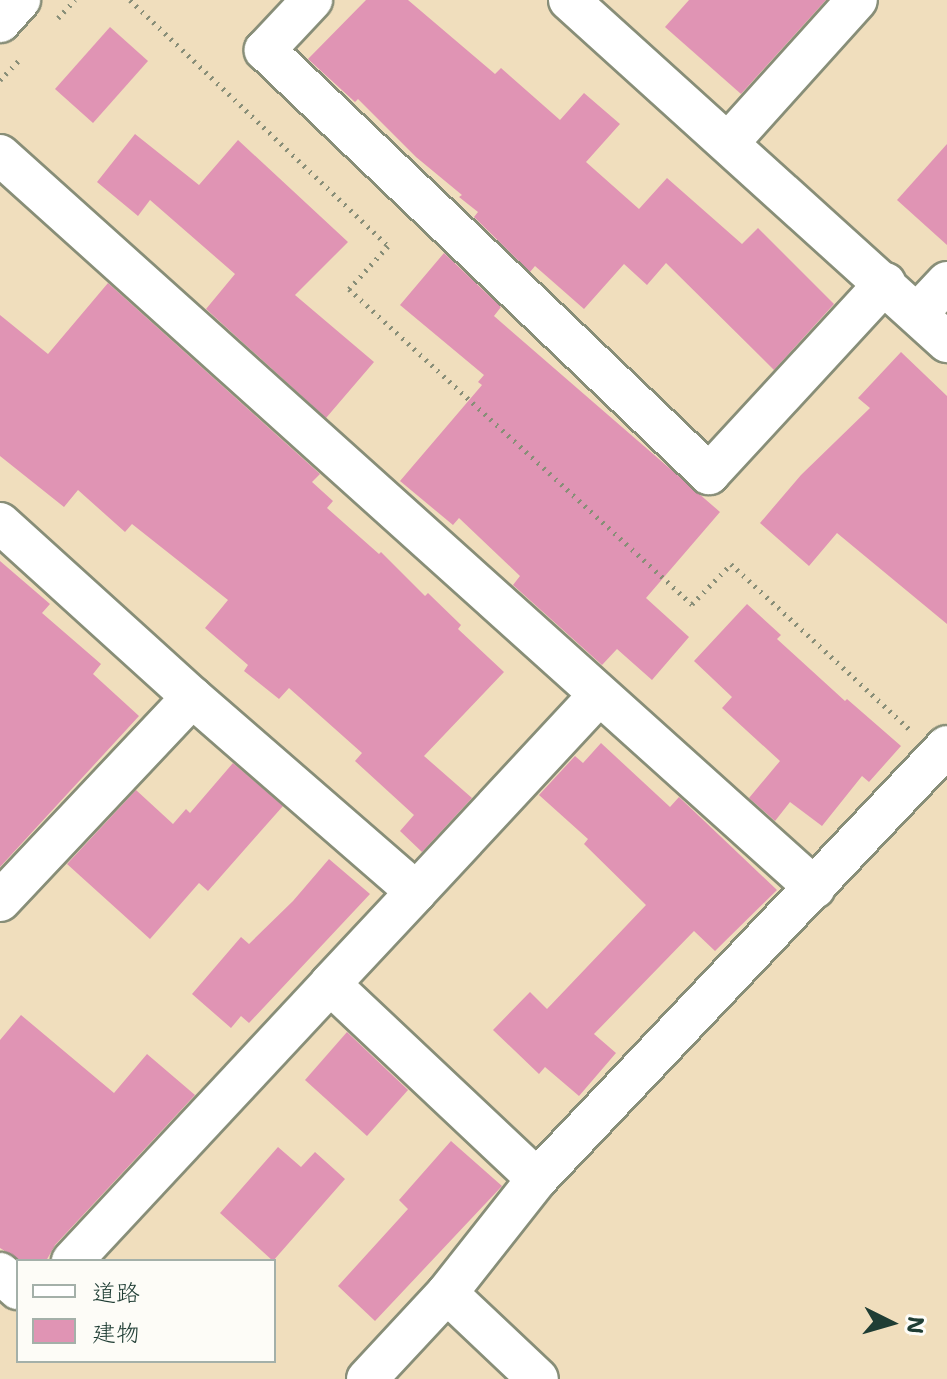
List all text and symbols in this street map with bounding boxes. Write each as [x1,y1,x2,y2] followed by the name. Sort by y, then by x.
[16,1259,276,1363] legend
[92,1277,140,1309] text: 道路
[851,1283,931,1363] north arrow
[900,1315,931,1335] text: N
[92,1317,140,1349] text: 建物

